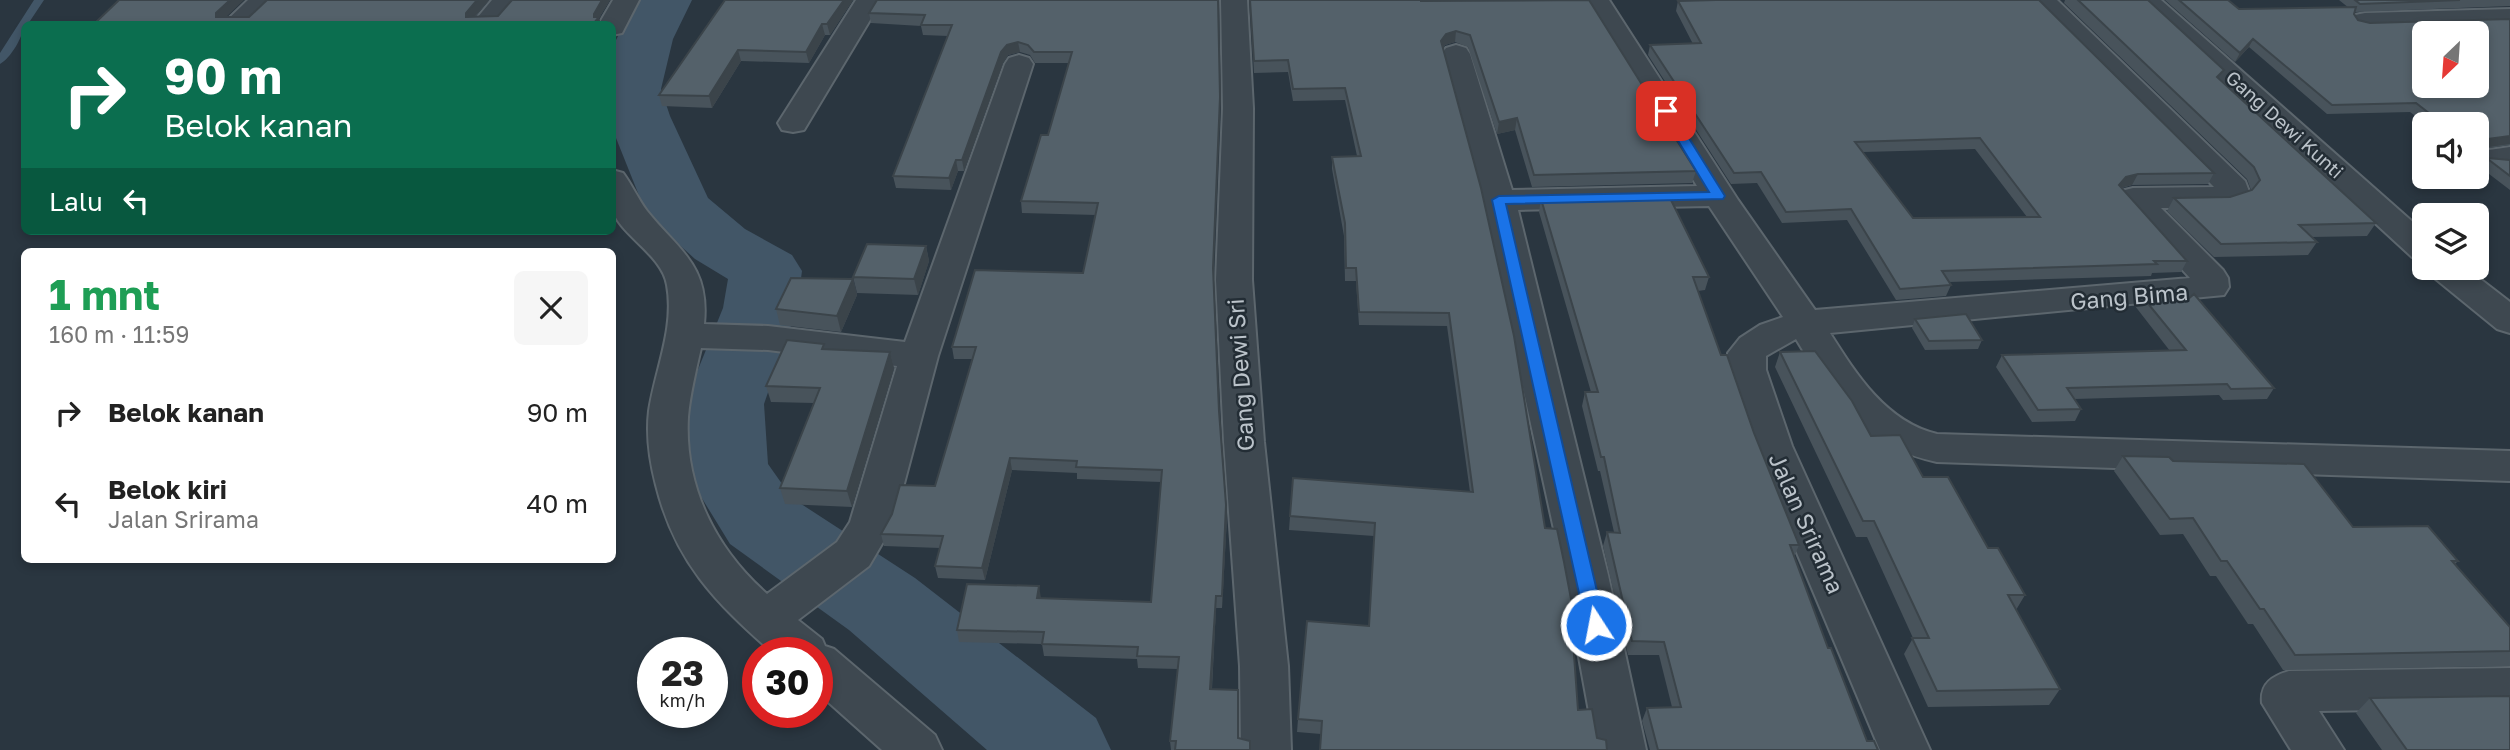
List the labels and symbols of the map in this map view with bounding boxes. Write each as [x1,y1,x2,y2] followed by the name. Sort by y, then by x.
[2412,21,2488,98] north arrow
[2222,65,2348,183] street label: Gang Dewi Kunti
[1636,81,1696,141] pin
[2069,277,2189,315] street label: Gang Bima
[1221,298,1259,452] street label: Gang Dewi Sri
[1764,448,1850,598] street label: Jalan Srirama
[1559,588,1633,662] position arrow
[742,637,833,728] speed limit sign: 30

